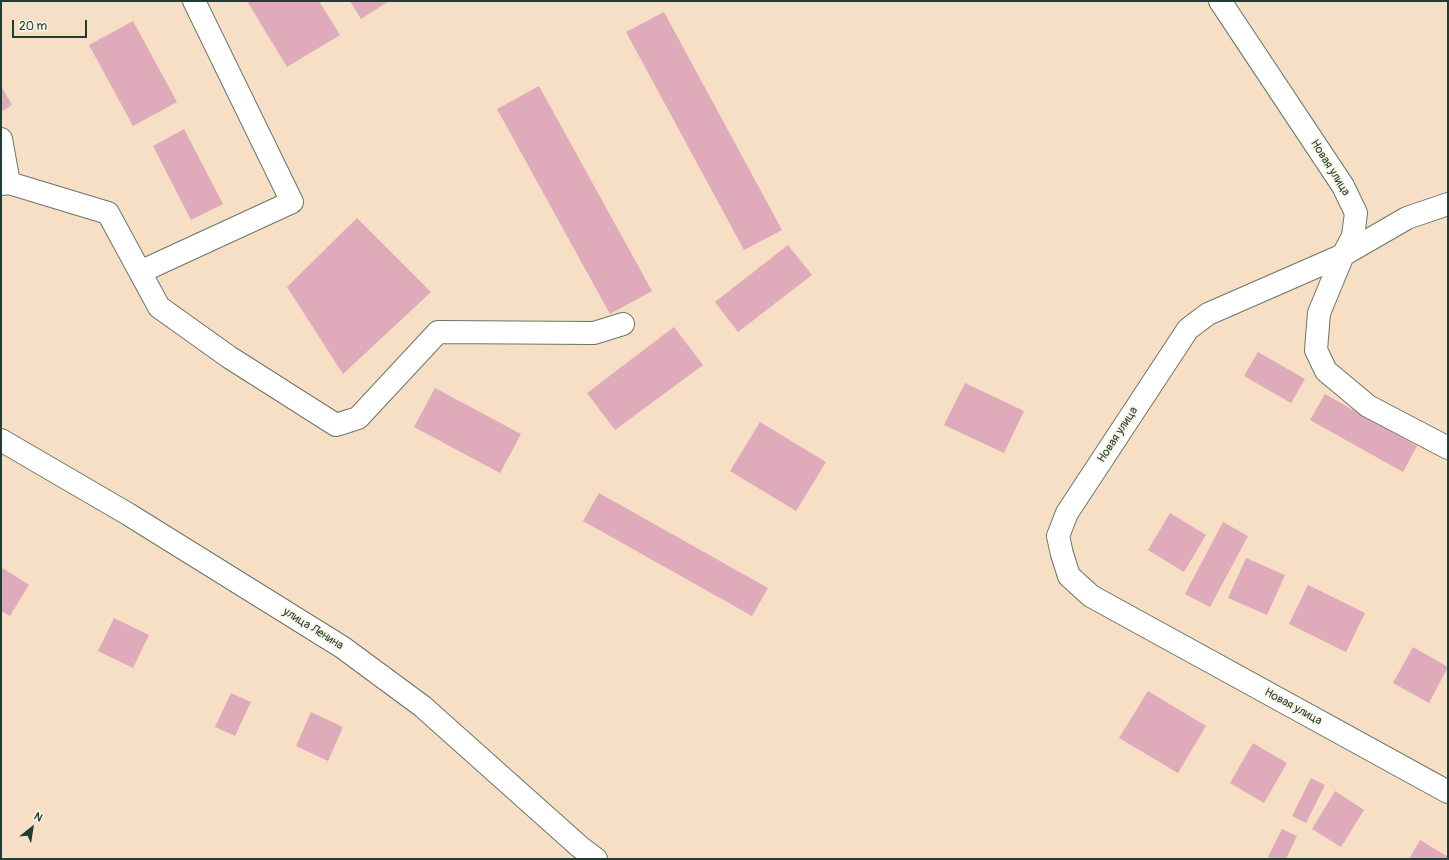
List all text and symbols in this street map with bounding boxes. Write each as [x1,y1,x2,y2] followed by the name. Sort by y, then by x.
[14,12,89,38] scale bar
[19,19,47,34] text: 20 m
[1307,137,1353,199] street label: Новая улица
[1095,404,1141,466] street label: Новая улица
[280,605,346,653] street label: улица Ленина
[1262,685,1324,729] street label: Новая улица
[12,808,52,848] north arrow
[32,810,45,825] text: N

